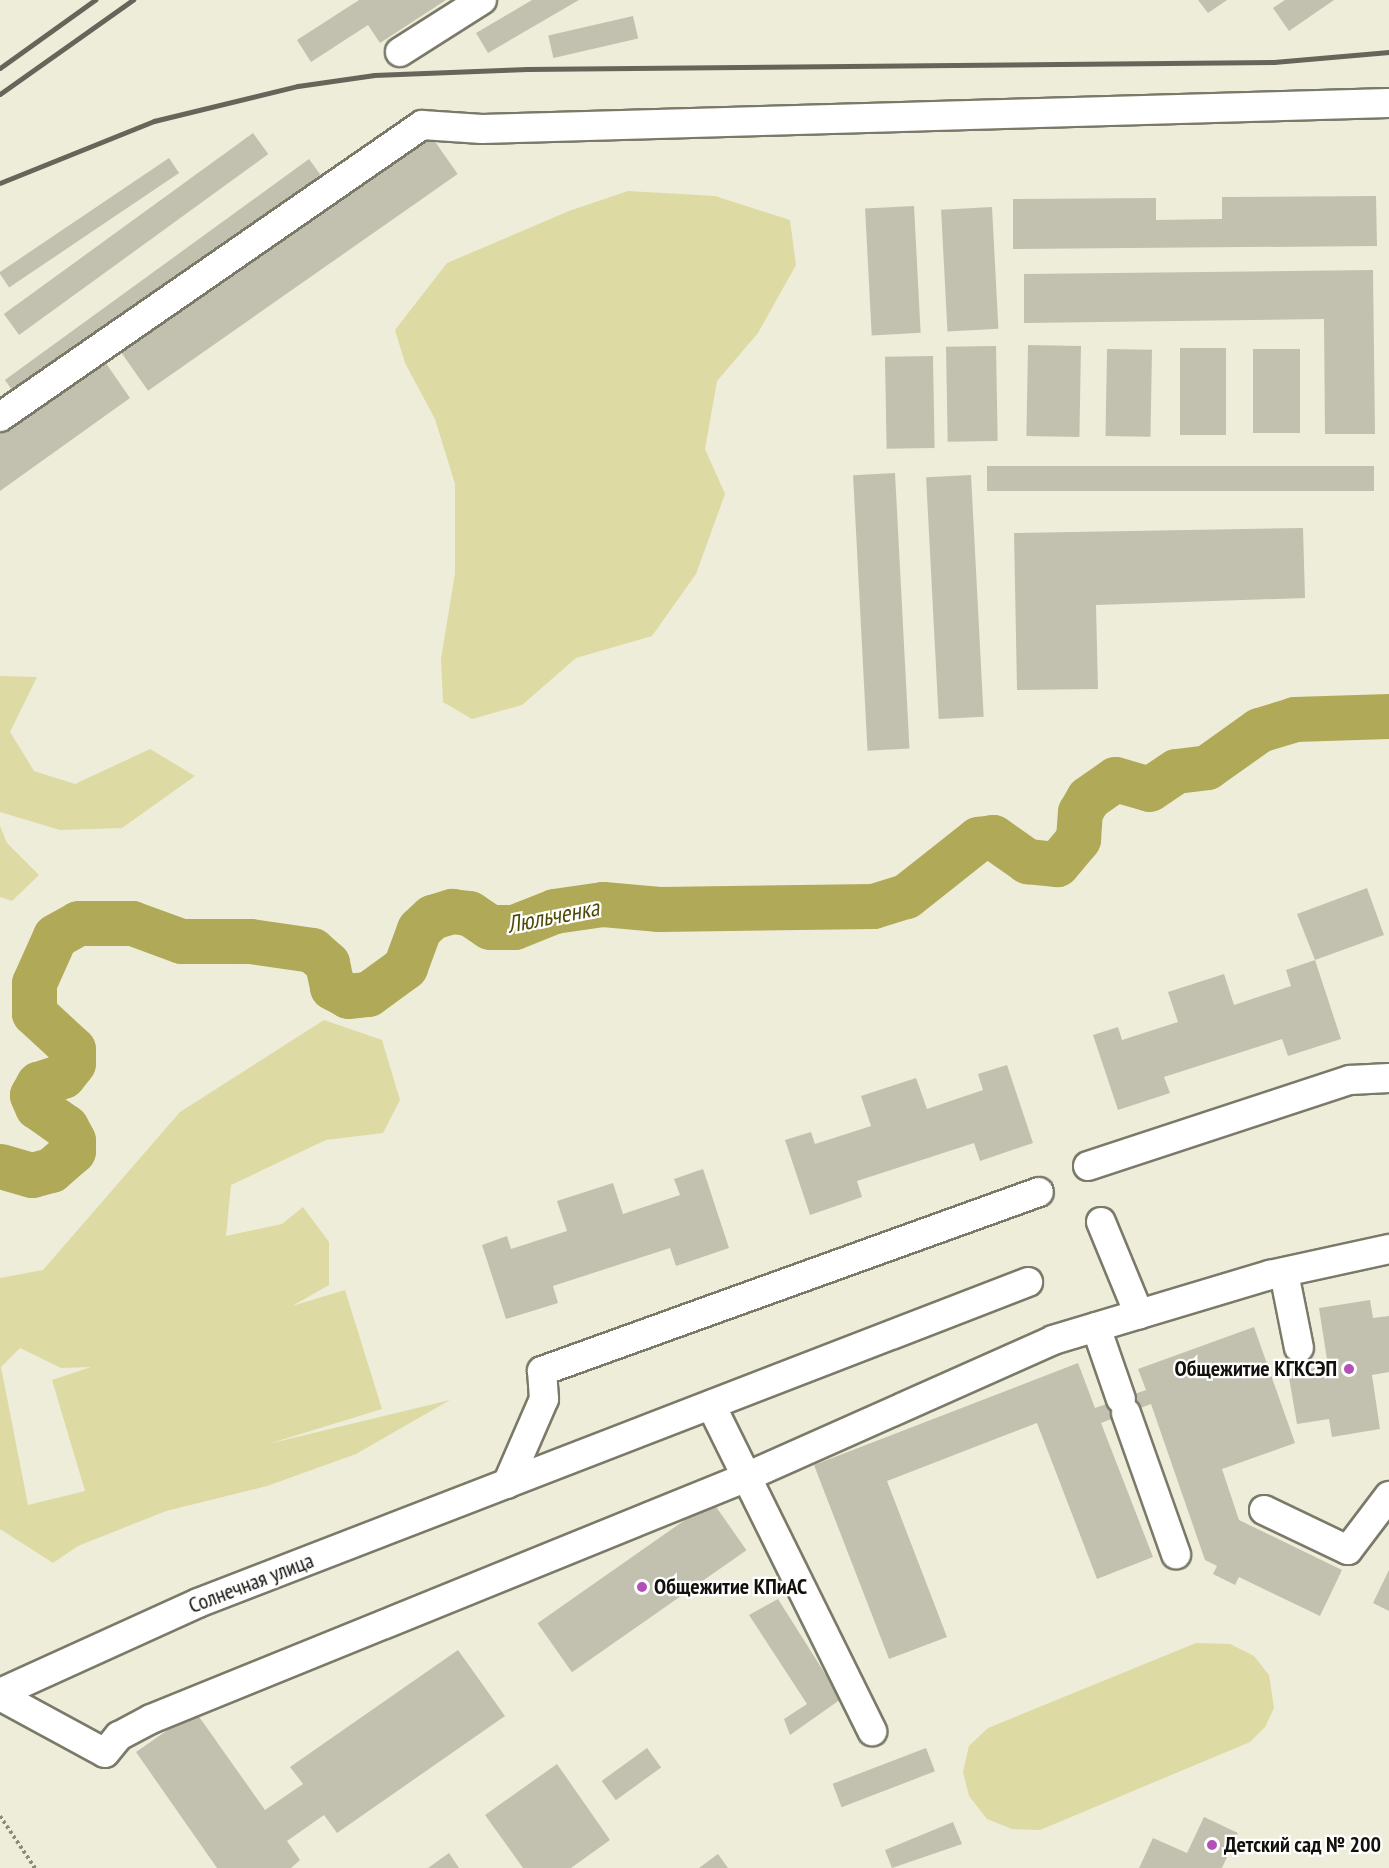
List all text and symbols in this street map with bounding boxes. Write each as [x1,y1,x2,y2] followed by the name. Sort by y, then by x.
[505,893,601,939] water label: Люльченка
[1174,1356,1337,1382] place label: Общежитие КГКСЭП
[1342,1362,1356,1376] marker: Общежитие КГКСЭП
[185,1547,317,1619] street label: Солнечная улица
[654,1574,807,1600] place label: Общежитие КПиАС
[635,1580,649,1594] marker: Общежитие КПиАС
[1224,1832,1381,1858] place label: Детский сад № 200
[1205,1838,1219,1852] marker: Детский сад № 200

